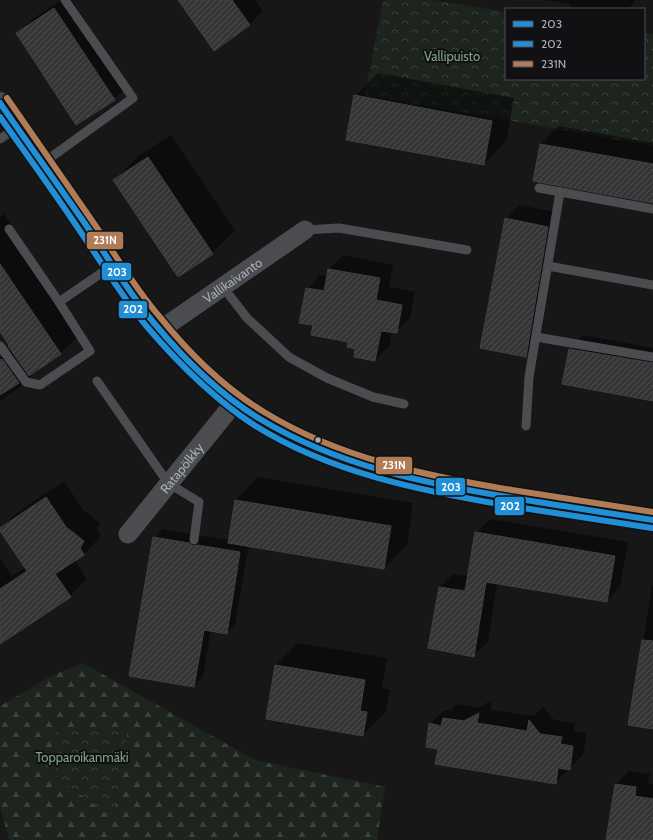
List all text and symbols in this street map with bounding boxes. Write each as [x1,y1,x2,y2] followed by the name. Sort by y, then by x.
[505,8,645,80] legend
[541,16,562,31] text: 203
[541,36,562,51] text: 202
[424,48,480,64] park label: Vallipuisto
[541,56,566,71] text: 231N
[86,231,124,250] line badge: 231N
[93,233,117,247] text: 231N
[200,254,265,306] street label: Vallikaivanto
[101,262,132,281] line badge: 203
[107,265,127,279] text: 203
[118,300,148,319] line badge: 202
[123,302,143,316] text: 202
[313,435,323,445] unlabelled marker
[156,439,207,496] street label: Ratapölkky
[375,456,413,475] line badge: 231N
[382,458,406,472] text: 231N
[435,477,466,496] line badge: 203
[441,480,461,494] text: 203
[494,496,525,516] line badge: 202
[500,499,520,513] text: 202
[35,749,129,765] park label: Topparoikanmäki

